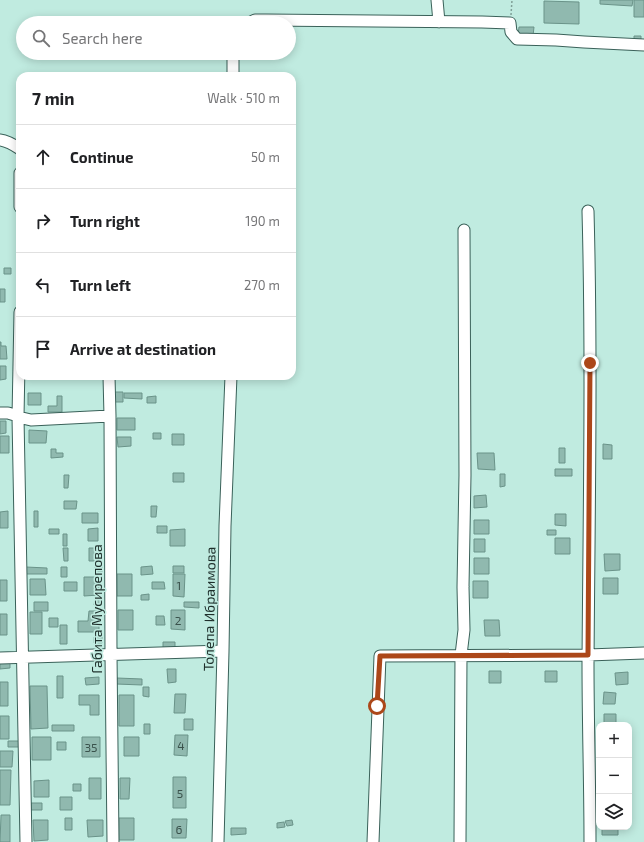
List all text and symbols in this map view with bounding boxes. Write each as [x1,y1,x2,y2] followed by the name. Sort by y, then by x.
[16,16,296,60] search box
[30,27,52,49] icon: search
[62,29,143,47] text: Search here
[32,88,75,108] text: 7 min
[207,90,280,106] text: Walk · 510 m
[32,146,54,168] icon: ahead
[70,148,133,166] text: Continue
[251,149,280,165] text: 50 m
[32,210,54,232] icon: right
[70,212,140,230] text: Turn right
[245,213,280,229] text: 190 m
[32,274,54,296] icon: left
[70,276,131,294] text: Turn left
[244,277,280,293] text: 270 m
[32,338,54,360] icon: arrive
[70,340,216,358] text: Arrive at destination
[581,354,599,372] route end
[88,544,105,674] street label: Габита Мусирепова
[199,547,219,671] street label: Толепа Ибраимова
[177,578,181,592] house number: 1
[175,613,182,627] house number: 2
[368,697,386,715] route start
[596,722,632,830] map controls
[596,722,632,758] button: +
[177,738,185,752] house number: 4
[84,740,98,754] house number: 35
[596,758,632,794] button: −
[177,786,183,800] house number: 5
[596,794,632,830] button: layers
[176,822,183,836] house number: 6

